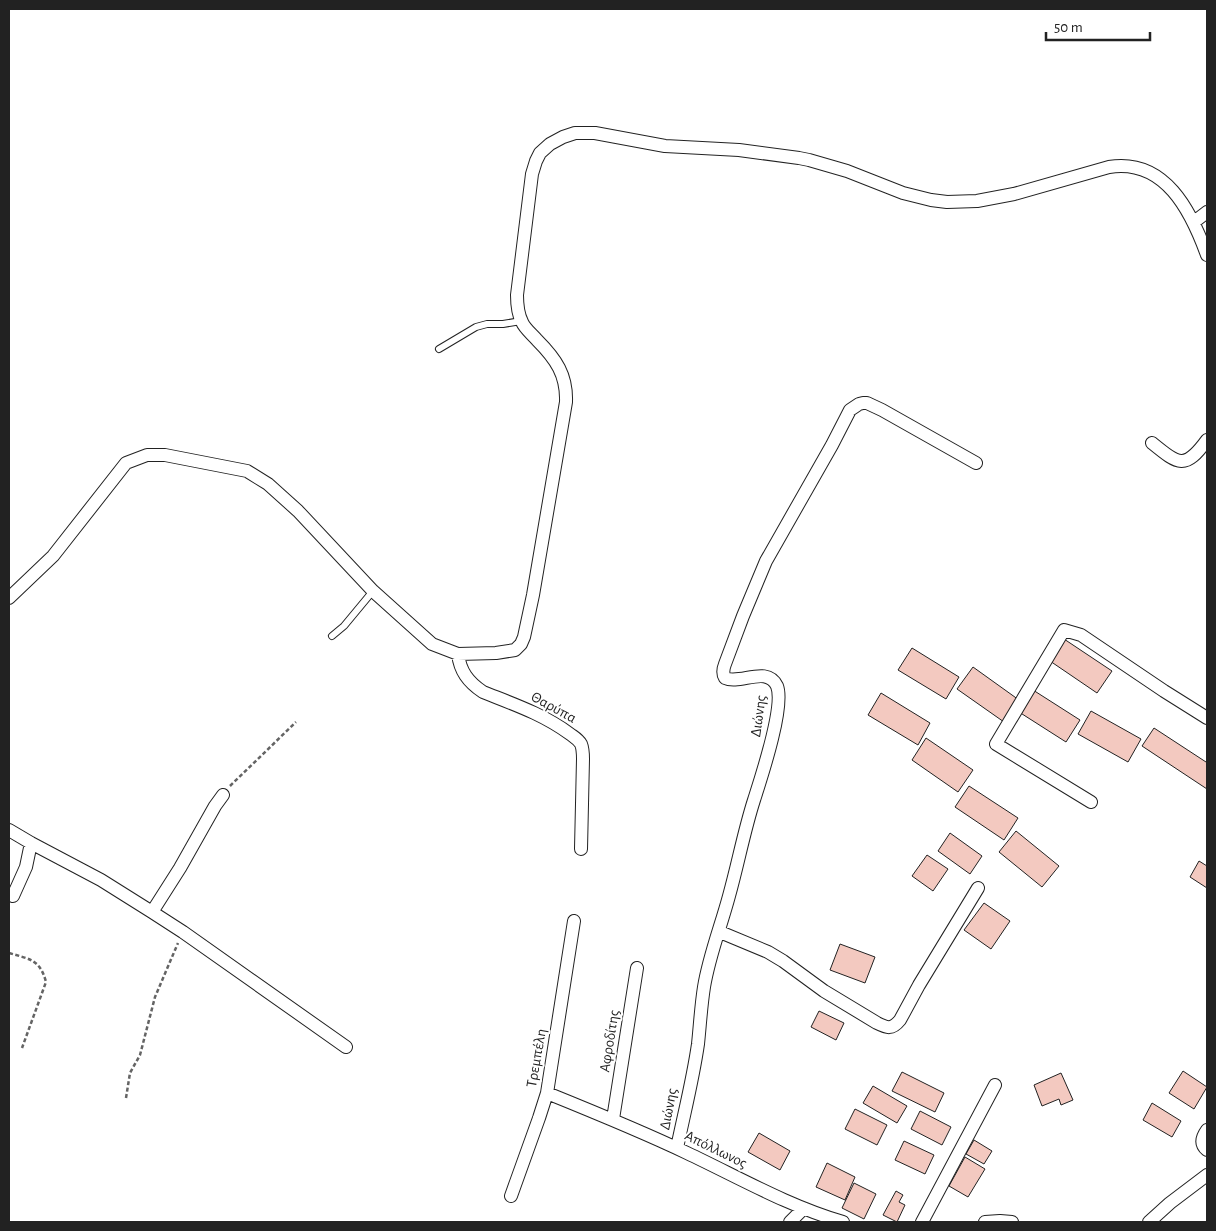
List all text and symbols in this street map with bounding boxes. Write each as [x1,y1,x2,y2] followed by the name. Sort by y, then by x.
[1046,10,1150,42] scale bar
[1054,20,1083,35] text: 50 m
[529,689,579,726] street label: Θαρύπα
[748,694,769,738] street label: Διώνης
[597,1009,622,1073] street label: Αφροδίτης
[524,1028,549,1089] street label: Τρεμπέλη
[657,1087,680,1131] street label: Διώνης
[682,1128,749,1171] street label: Απόλλωνος

